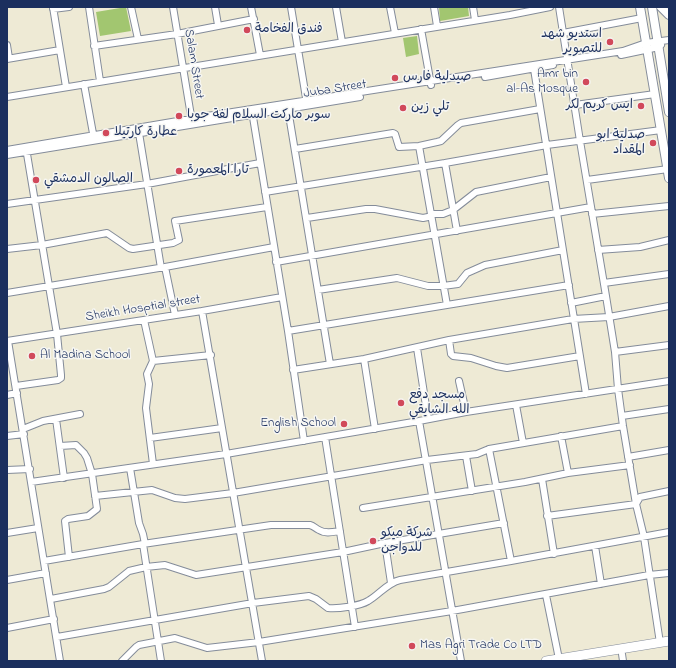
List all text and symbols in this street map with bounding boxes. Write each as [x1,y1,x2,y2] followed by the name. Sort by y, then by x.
[255,22,323,38] place label: فندق الفخامة
[242,25,252,35] marker: فندق الفخامة
[541,27,602,58] place label: استديو شهد للتصوير
[180,28,206,100] street label: Salam Street
[605,37,615,47] marker: استديو شهد للتصوير
[506,67,578,98] place label: Amr bin al-As Mosque
[403,70,471,86] place label: صيدلية فارس
[390,73,400,83] marker: صيدلية فارس
[302,77,368,103] street label: Juba Street
[581,77,591,87] marker: Amr bin al-As Mosque
[566,98,633,114] place label: ايس كريم لكر
[411,100,449,116] place label: تلي زين
[636,101,646,111] marker: ايس كريم لكر
[398,103,408,113] marker: تلي زين
[187,108,331,124] place label: سوبر ماركت السلام لفة جوبا
[174,111,184,121] marker: سوبر ماركت السلام لفة جوبا
[114,125,177,141] place label: عطارة كارتيلا
[101,128,111,138] marker: عطارة كارتيلا
[597,128,645,159] place label: صدلية ابو المقداد
[648,138,658,148] marker: صدلية ابو المقداد
[187,163,249,179] place label: تارا المعمورة
[174,166,184,176] marker: تارا المعمورة
[44,172,133,188] place label: الصالون الدمشقي
[31,175,41,185] marker: الصالون الدمشقي
[84,292,202,326] street label: Sheikh Hosptial street
[40,348,130,364] place label: Al Madina School
[27,351,37,361] marker: Al Madina School
[409,388,470,419] place label: مسجد دفع الله الشايقي
[396,398,406,408] marker: مسجد دفع الله الشايقي
[260,416,336,432] place label: English School
[339,419,349,429] marker: English School
[381,526,433,557] place label: شركة ميكو للدواجن
[368,536,378,546] marker: شركة ميكو للدواجن
[420,638,542,654] place label: Mas Agri Trade Co LTD
[407,641,417,651] marker: Mas Agri Trade Co LTD

